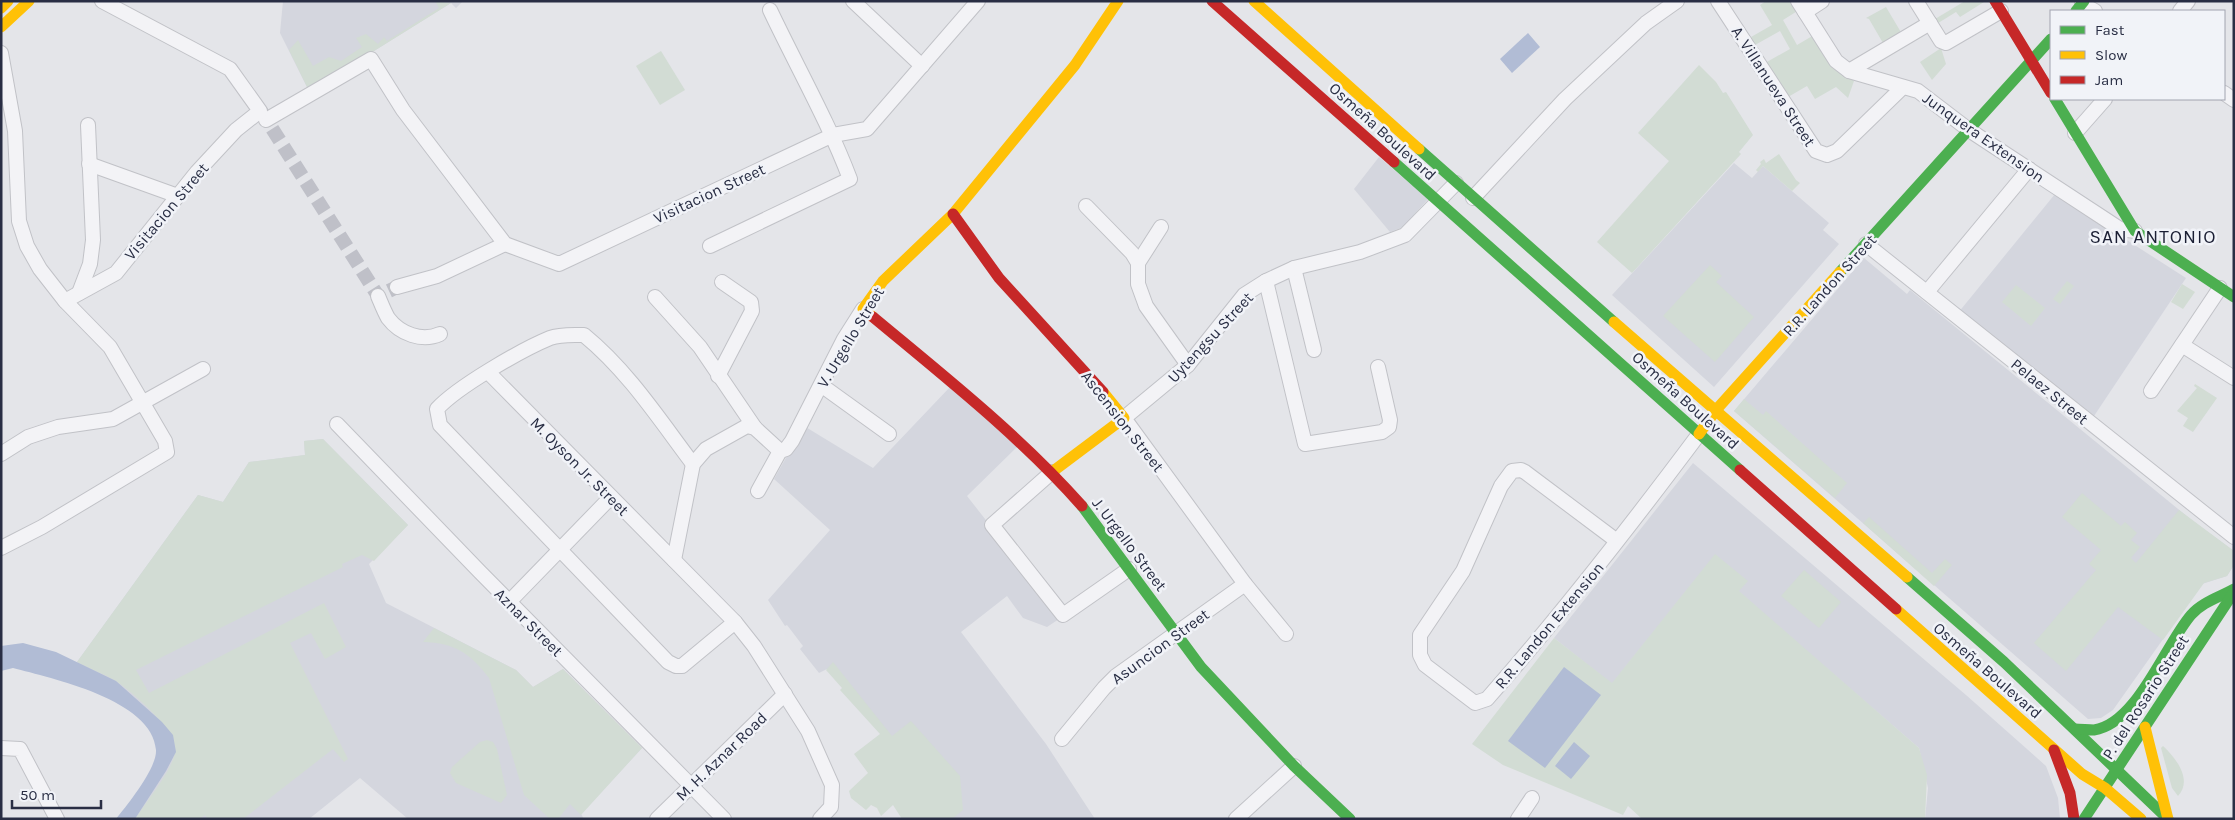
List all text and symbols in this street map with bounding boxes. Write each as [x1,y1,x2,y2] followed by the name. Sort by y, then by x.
[2050,10,2225,100] legend
[2095,21,2125,39] text: Fast
[1728,23,1820,150] street label: A. Villanueva Street
[2095,46,2127,64] text: Slow
[2095,71,2123,89] text: Jam
[1325,78,1440,184] street label: Osmeña Boulevard
[1919,88,2048,187] street label: Junquera Extension
[120,159,213,264] street label: Visitacion Street
[650,159,768,228] street label: Visitacion Street
[2089,226,2217,248] district label: SAN ANTONIO
[1779,230,1880,340] street label: R.R. Landon Street
[813,283,888,391] street label: V. Urgello Street
[1164,288,1257,386] street label: Uytengsu Street
[1628,347,1743,453] street label: Osmeña Boulevard
[2007,354,2092,428] street label: Pelaez Street
[1077,367,1168,476] street label: Ascension Street
[526,413,633,520] street label: M. Oyson Jr. Street
[1088,494,1171,595] street label: J. Urgello Street
[1491,558,1608,692] street label: R.R. Landon Extension
[491,584,567,660] street label: Aznar Street
[1108,605,1213,688] street label: Asuncion Street
[1930,618,2046,723] street label: Osmeña Boulevard
[2098,632,2193,763] street label: P. del Rosario Street
[672,708,771,805] street label: M. H. Aznar Road
[12,778,101,810] scale bar
[20,786,55,804] text: 50 m

